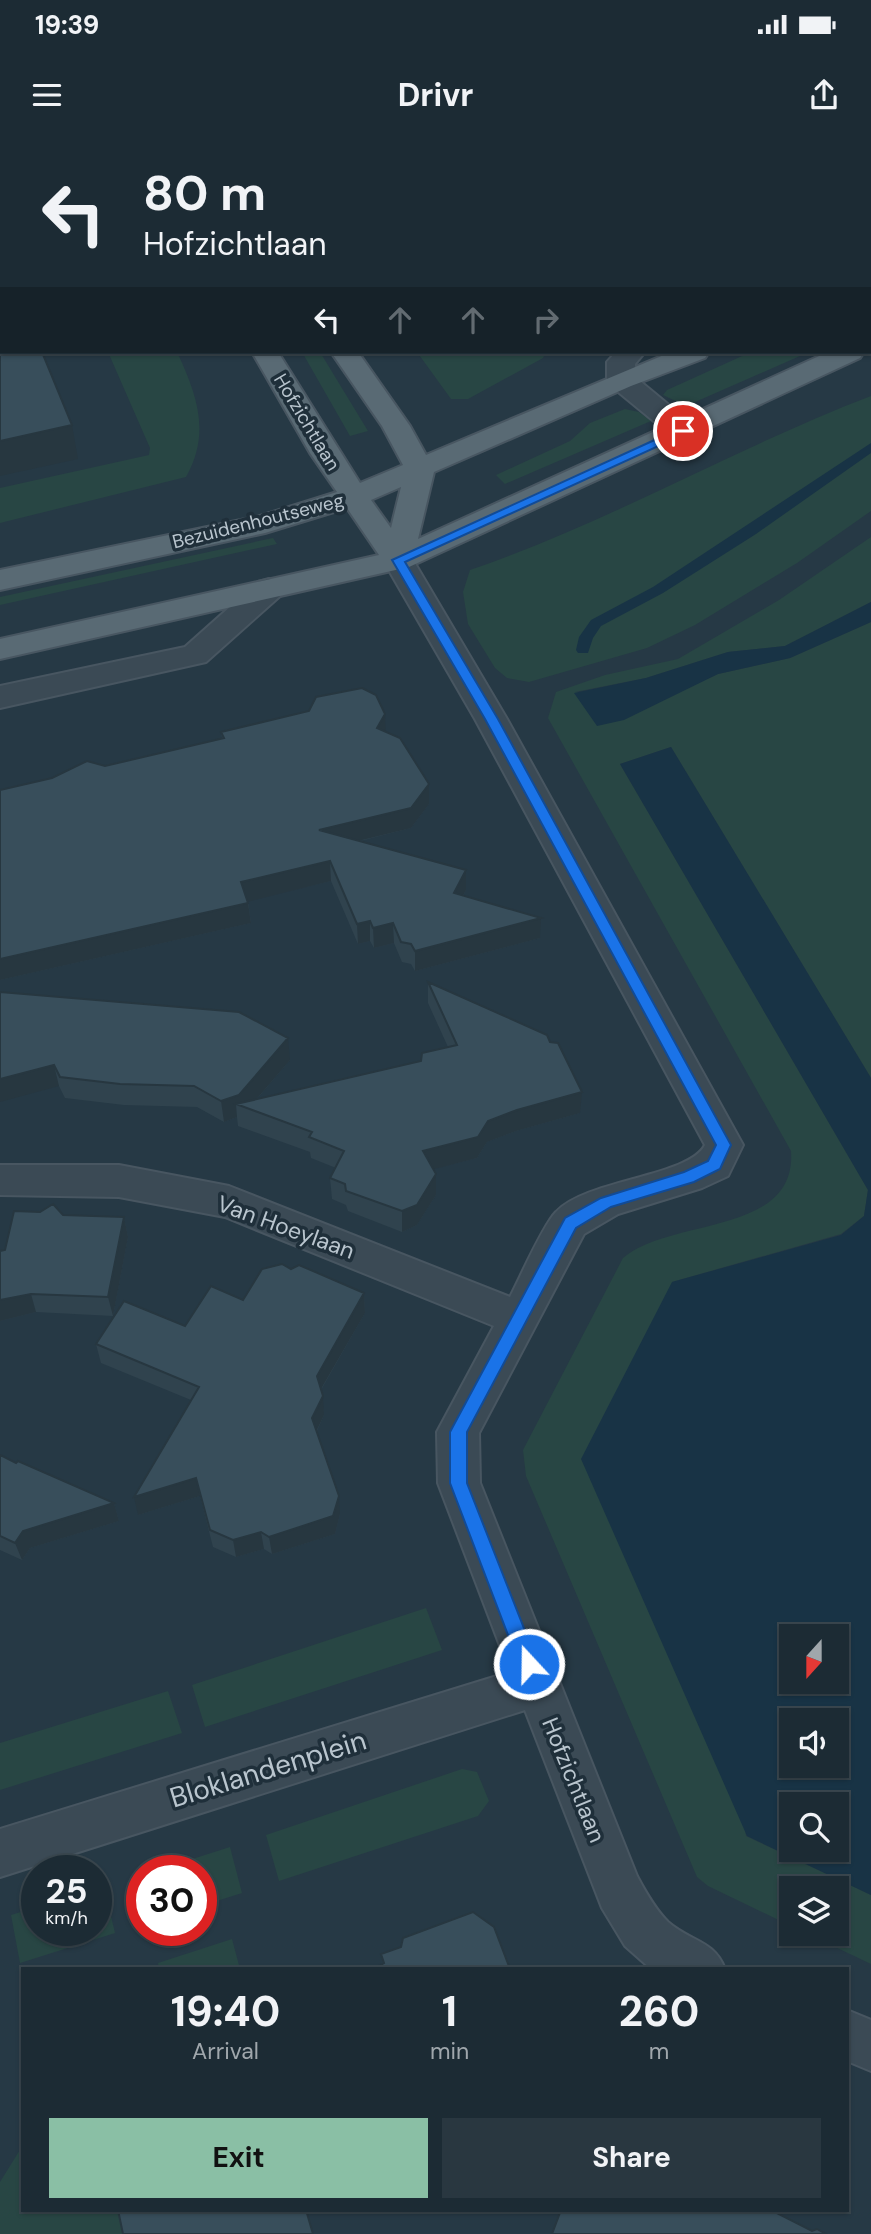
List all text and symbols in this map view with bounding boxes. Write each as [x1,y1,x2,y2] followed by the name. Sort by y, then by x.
[35,8,99,42] text: 19:39
[398,74,473,116] text: Drivr
[28,76,66,114] icon: menu
[805,76,843,114] icon: share
[143,161,266,225] text: 80 m
[28,168,119,259] icon: left
[143,223,327,265] text: Hofzichtlaan
[308,301,346,339] icon: left
[381,301,419,339] icon: ahead
[454,301,492,339] icon: ahead
[527,301,565,339] icon: right
[268,369,346,475] street label: Hofzichtlaan
[653,401,713,461] pin
[664,412,702,450] icon: arrive
[170,487,347,554] street label: Bezuidenhoutseweg
[213,1188,359,1266] street label: Van Hoeylaan
[779,1624,849,1694] north arrow
[779,1624,849,1946] map controls
[492,1627,566,1701] position arrow
[779,1708,849,1778] button: sound
[535,1713,613,1847] street label: Hofzichtlaan
[165,1722,371,1816] street label: Bloklandenplein
[779,1792,849,1862] button: search
[126,1855,217,1946] speed limit sign: 30
[46,1868,87,1914] text: 25
[779,1876,849,1946] button: layers
[45,1906,88,1930] text: km/h
[171,1984,280,2039] text: 19:40
[442,1984,457,2039] text: 1
[619,1984,699,2039] text: 260
[192,2036,259,2066] text: Arrival
[430,2036,469,2066] text: min
[649,2036,669,2066] text: m
[49,2118,428,2198] button: Exit
[442,2118,821,2198] button: Share

